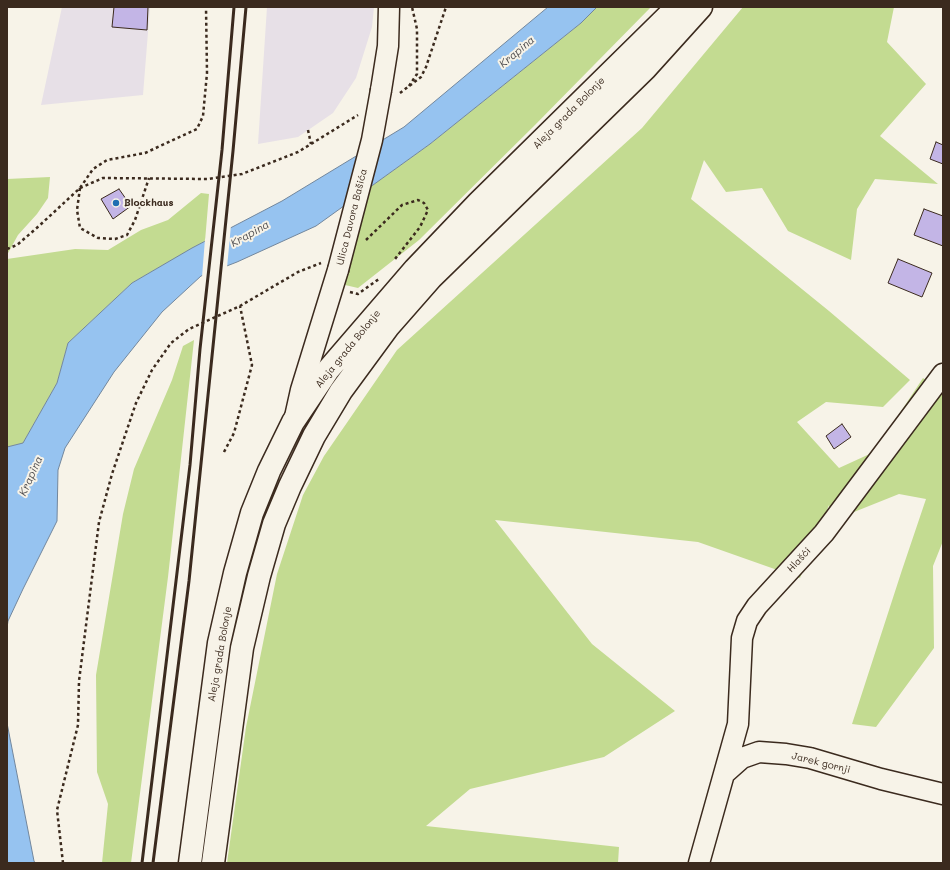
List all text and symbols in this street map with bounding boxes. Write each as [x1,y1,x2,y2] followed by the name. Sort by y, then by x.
[497,33,537,71] water label: Krapina
[530,74,608,152] street label: Aleja grada Bolonje
[334,168,370,266] street label: Ulica Davora Bašića
[124,197,174,209] place label: Blockhaus
[111,198,121,208] marker: Blockhaus
[228,218,272,250] water label: Krapina
[313,308,383,390] street label: Aleja grada Bolonje
[16,454,46,498] water label: Krapina
[784,545,814,575] street label: Hlašći
[206,605,234,703] street label: Aleja grada Bolonje
[790,750,852,776] street label: Jarek gornji

